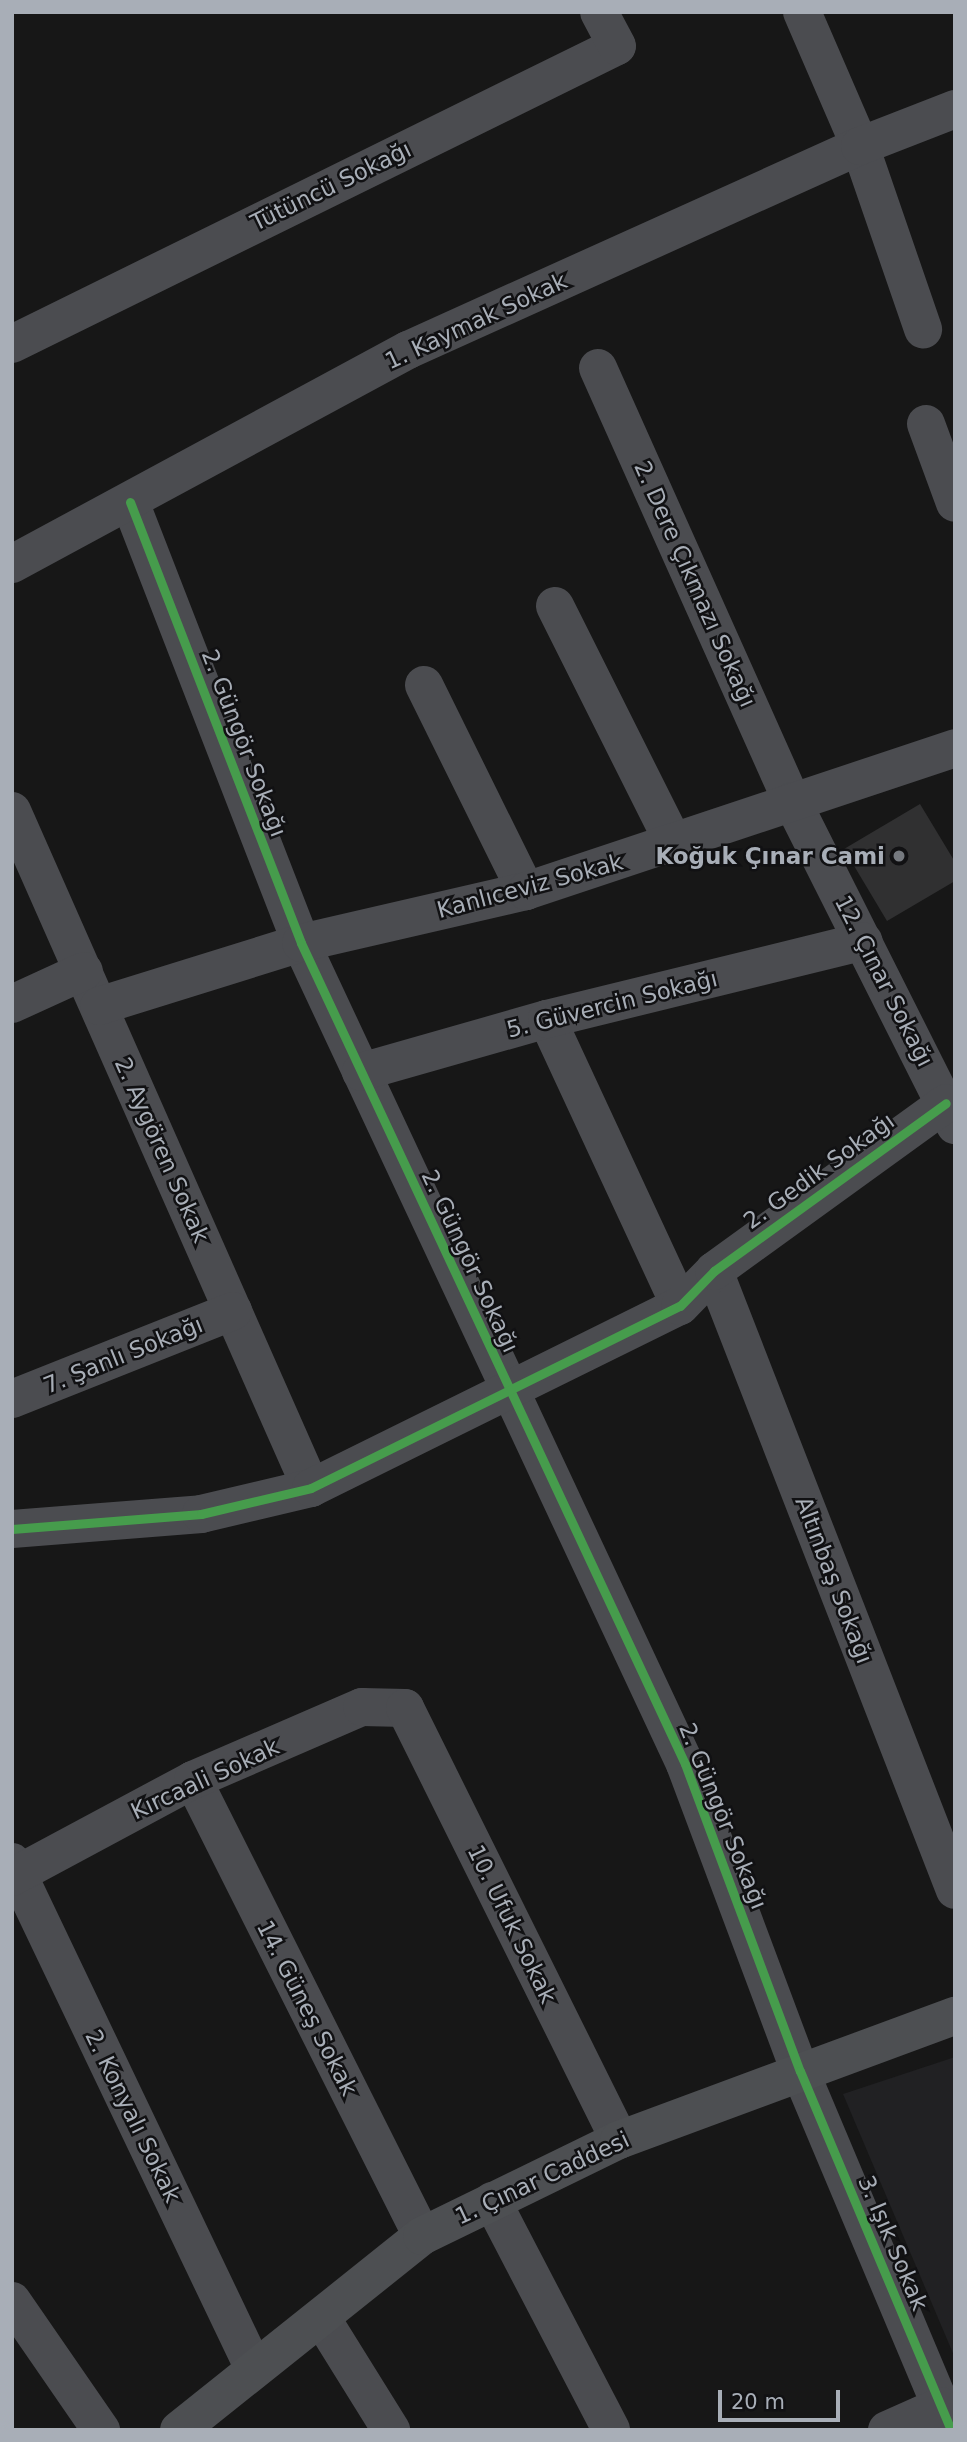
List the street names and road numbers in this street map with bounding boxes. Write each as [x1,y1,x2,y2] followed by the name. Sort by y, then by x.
[246,135,416,237] street label: Tütüncü Sokağı
[381,267,571,375] street label: 1. Kaymak Sokak
[628,457,762,711] street label: 2. Dere Çıkmazı Sokağı
[196,645,292,841] street label: 2. Güngör Sokağı
[434,848,626,924] street label: Kanlıceviz Sokak
[829,891,939,1071] street label: 12. Çınar Sokağı
[504,964,720,1044] street label: 5. Güvercin Sokağı
[109,1053,215,1247] street label: 2. Aygören Sokak
[738,1107,900,1235] street label: 2. Gedik Sokağı
[416,1165,524,1357] street label: 2. Güngör Sokağı
[39,1310,207,1400] street label: 7. Şanlı Sokağı
[789,1493,879,1667] street label: Altınbaş Sokağı
[673,1719,773,1913] street label: 2. Güngör Sokağı
[127,1733,283,1825] street label: Kırcaali Sokak
[462,1840,562,2008] street label: 10. Ufuk Sokak
[251,1916,363,2100] street label: 14. Güneş Sokak
[79,2025,187,2207] street label: 2. Konyalı Sokak
[451,2126,633,2230] street label: 1. Çınar Caddesi
[852,2171,934,2315] street label: 3. Işık Sokak

